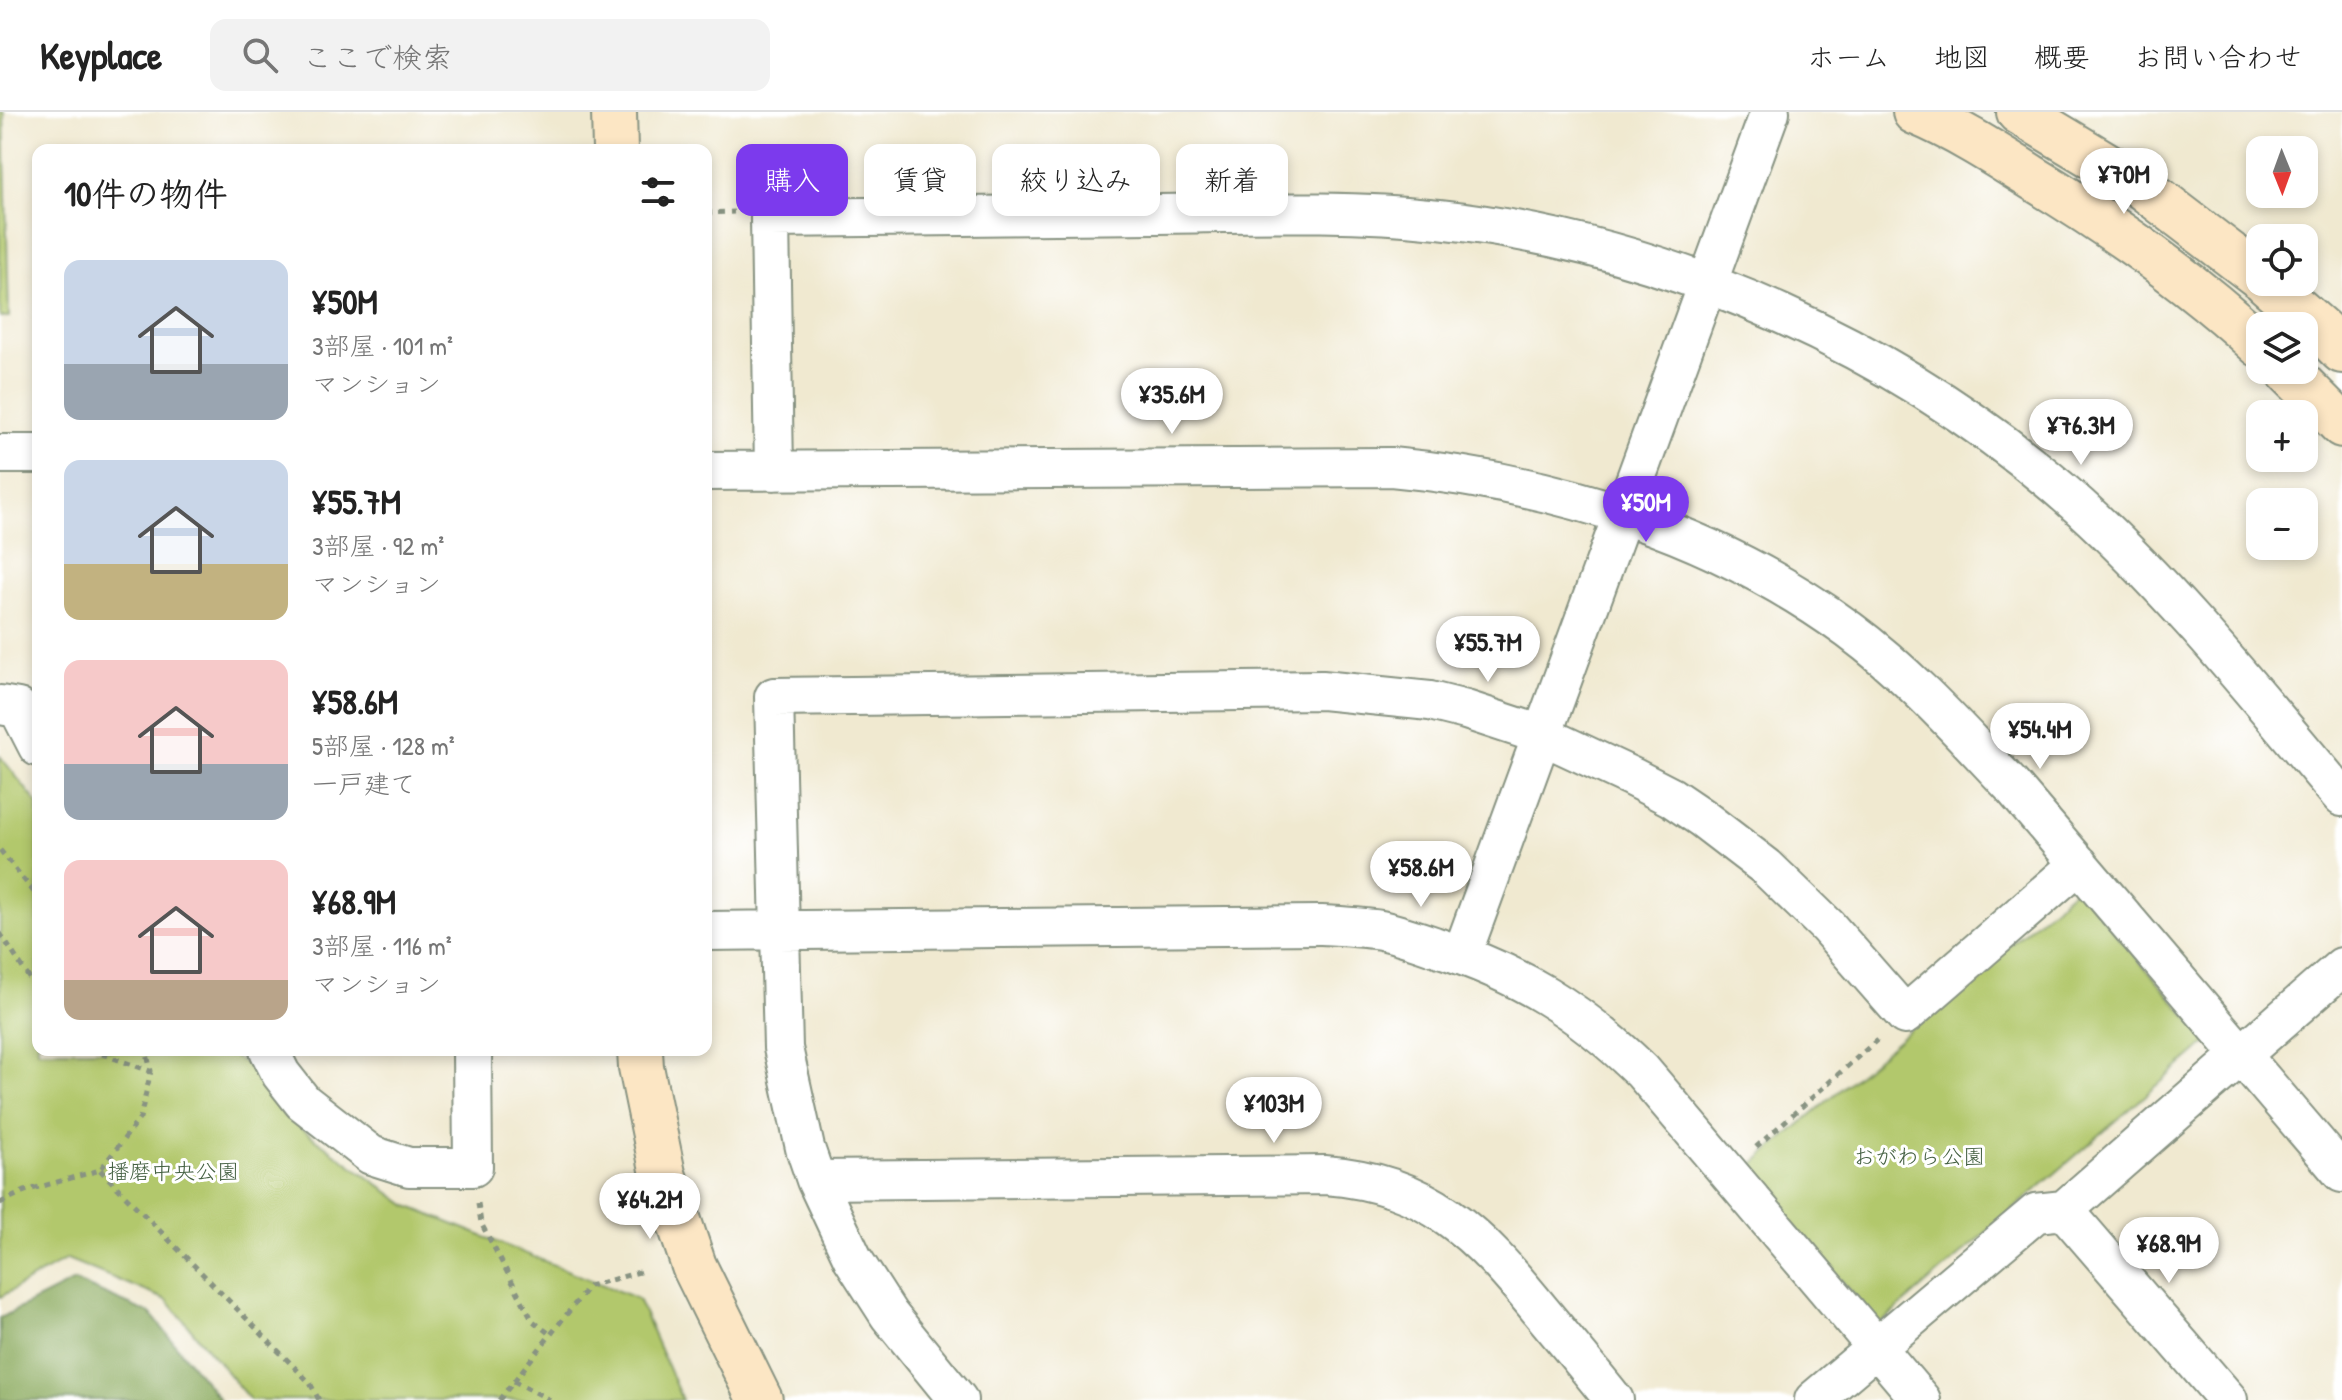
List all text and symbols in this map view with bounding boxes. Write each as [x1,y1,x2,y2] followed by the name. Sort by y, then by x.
[210,19,770,91] search box
[40,29,162,81] text: Keyplace
[238,33,282,77] icon: search
[302,37,452,77] text: ここで検索
[1807,38,1890,76] text: ホーム
[1934,38,1990,76] text: 地図
[2034,38,2090,76] text: 概要
[2134,38,2302,76] text: お問い合わせ
[2246,136,2318,208] north arrow
[2246,136,2318,560] map controls
[736,144,848,216] chip: 購入
[864,144,976,216] chip: 賃貸
[992,144,1160,216] chip: 絞り込み
[1176,144,1288,216] chip: 新着
[2077,148,2171,216] pin: ¥70M
[2098,156,2150,191] text: ¥70M
[636,170,680,214] icon: filters
[64,171,228,217] text: 10件の物件
[2246,224,2318,296] button: locate
[312,279,378,325] text: ¥50M
[128,292,224,388] icon: home
[2246,312,2318,384] button: layers
[312,328,453,363] text: 3部屋 · 101 m²
[312,366,441,401] text: マンション
[1107,368,1237,436] pin: ¥35.6M
[1139,376,1205,411] text: ¥35.6M
[2016,399,2146,467] pin: ¥76.3M
[2246,400,2318,472] button: +
[2047,407,2115,442] text: ¥76.3M
[1599,476,1693,544] pin: ¥50M
[312,479,401,525] text: ¥55.7M
[1621,484,1671,519] text: ¥50M
[2246,488,2318,560] button: −
[128,492,224,588] icon: home
[312,528,444,563] text: 3部屋 · 92 m²
[312,566,441,601] text: マンション
[1423,616,1553,684] pin: ¥55.7M
[1454,624,1522,659] text: ¥55.7M
[312,679,398,725] text: ¥58.6M
[128,692,224,788] icon: home
[1975,703,2105,771] pin: ¥54.4M
[2008,711,2072,746] text: ¥54.4M
[312,728,455,763] text: 5部屋 · 128 m²
[312,766,416,801] text: 一戸建て
[1356,841,1486,909] pin: ¥58.6M
[1388,849,1454,884] text: ¥58.6M
[312,879,396,925] text: ¥68.9M
[128,892,224,988] icon: home
[312,928,452,963] text: 3部屋 · 116 m²
[312,966,441,1001] text: マンション
[1218,1077,1330,1145] pin: ¥103M
[1244,1085,1304,1120] text: ¥103M
[1853,1141,1985,1171] park label: おがわら公園
[107,1156,239,1186] park label: 播磨中央公園
[585,1173,715,1241] pin: ¥64.2M
[617,1181,683,1216] text: ¥64.2M
[2104,1217,2234,1285] pin: ¥68.9M
[2137,1225,2201,1260] text: ¥68.9M

